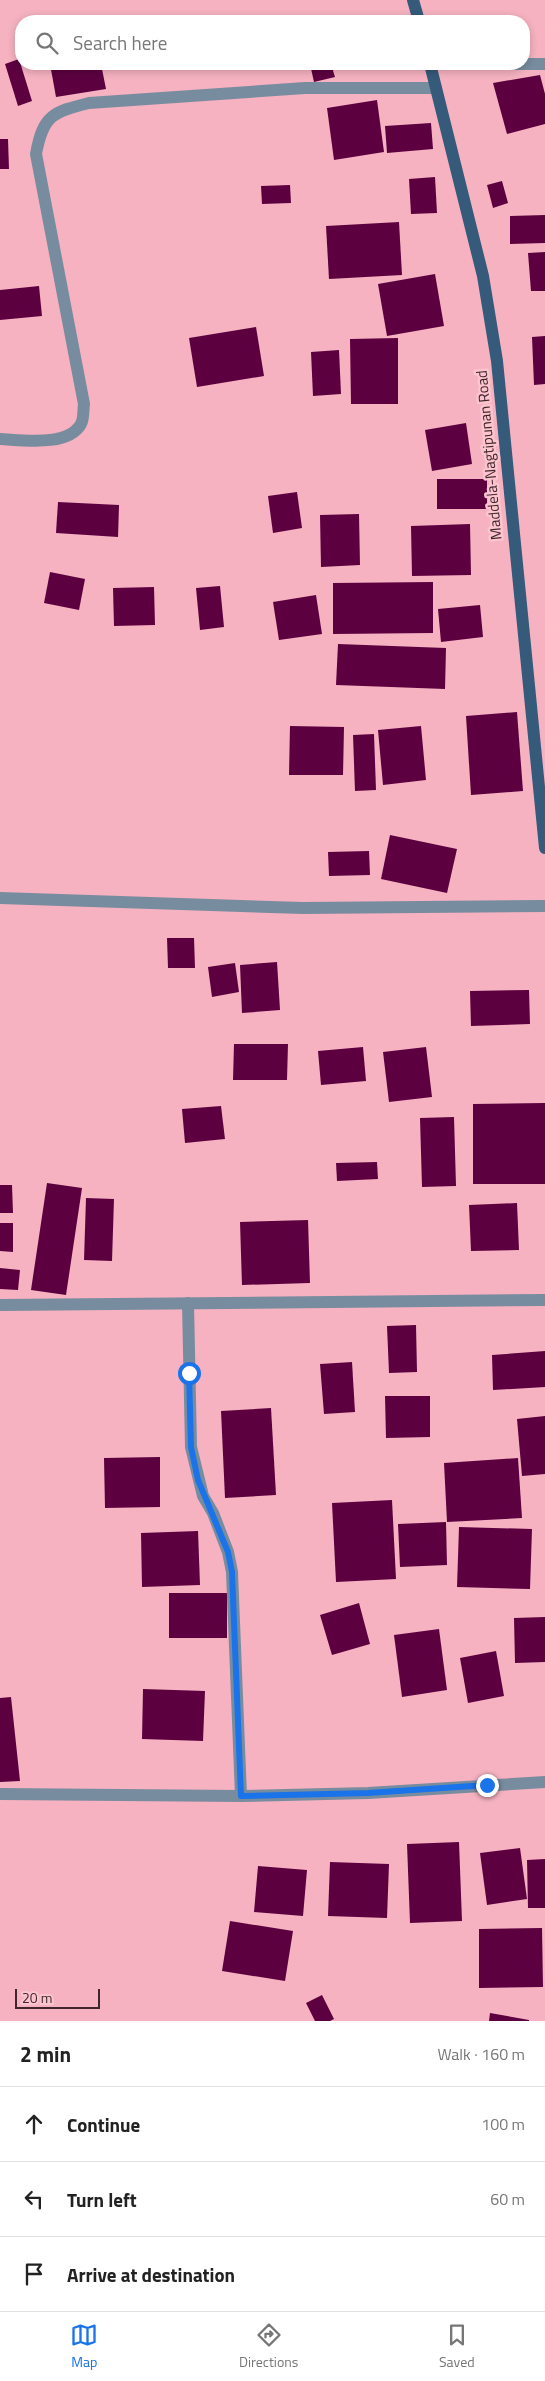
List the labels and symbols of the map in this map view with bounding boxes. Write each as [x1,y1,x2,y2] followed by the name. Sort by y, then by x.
[470,369,507,541] street label: Maddela-Nagtipunan Road
[178,1362,201,1385] route start
[476,1774,499,1797] route end
[15,1986,100,2009] scale bar

